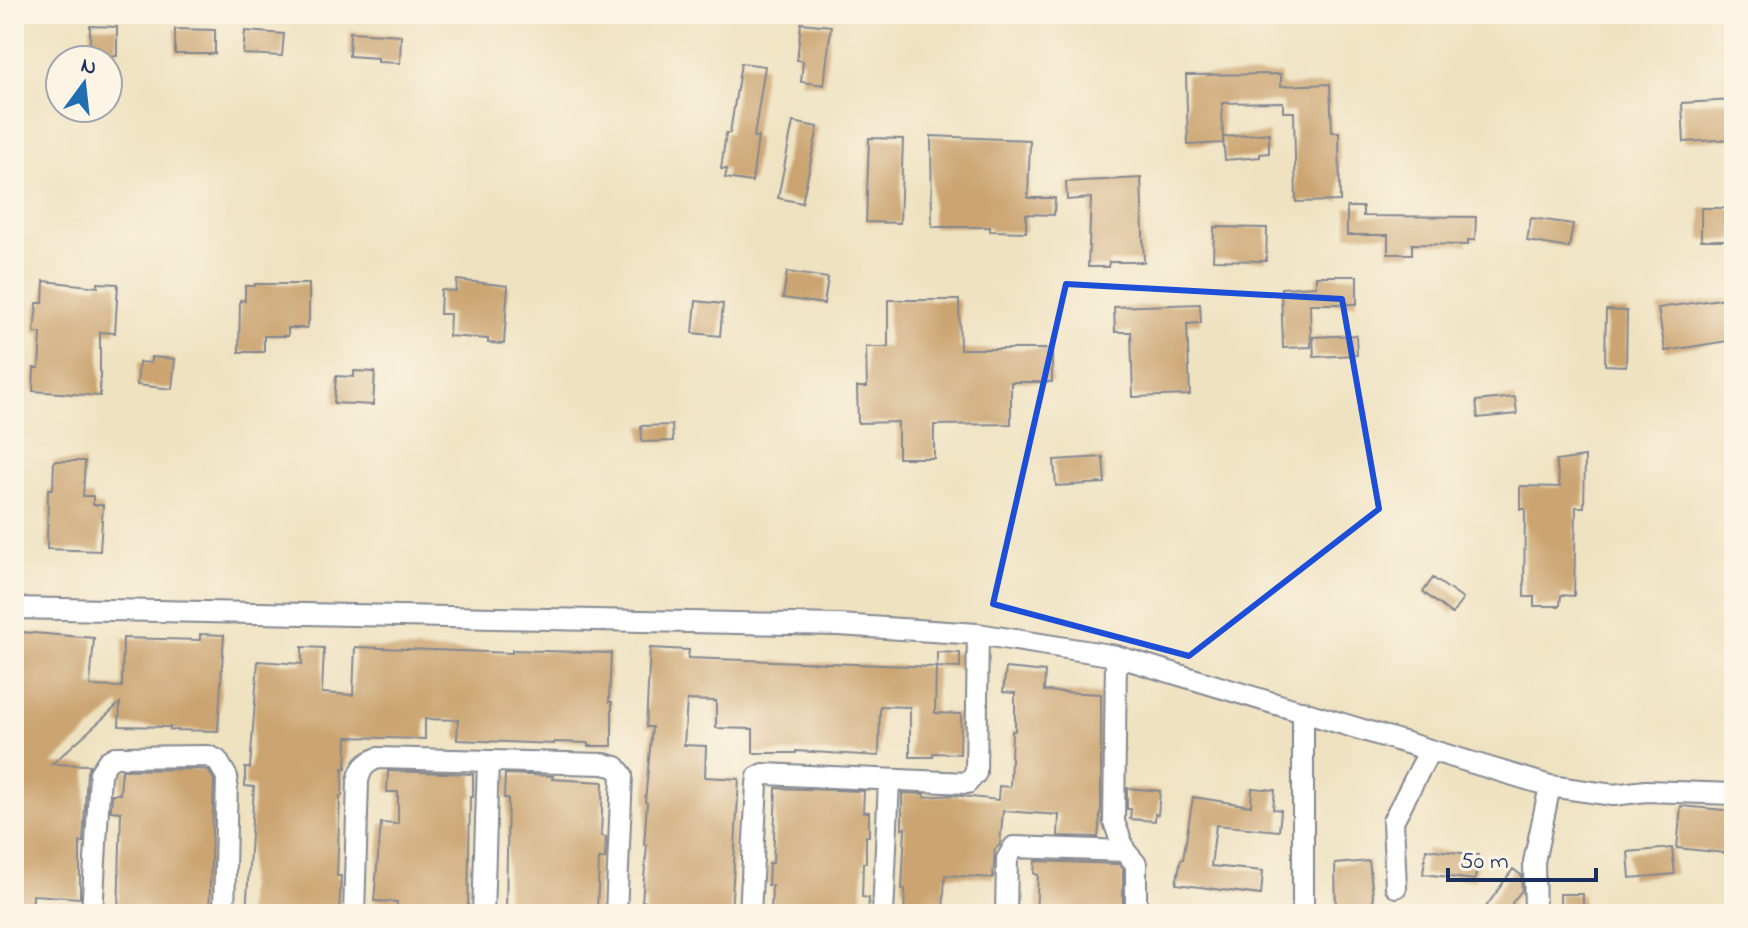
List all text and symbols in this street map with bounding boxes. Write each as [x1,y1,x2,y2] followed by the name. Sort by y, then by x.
[44,44,124,124] north arrow
[77,50,100,85] text: N
[1448,832,1596,882] scale bar
[1460,845,1509,880] text: 50 m

